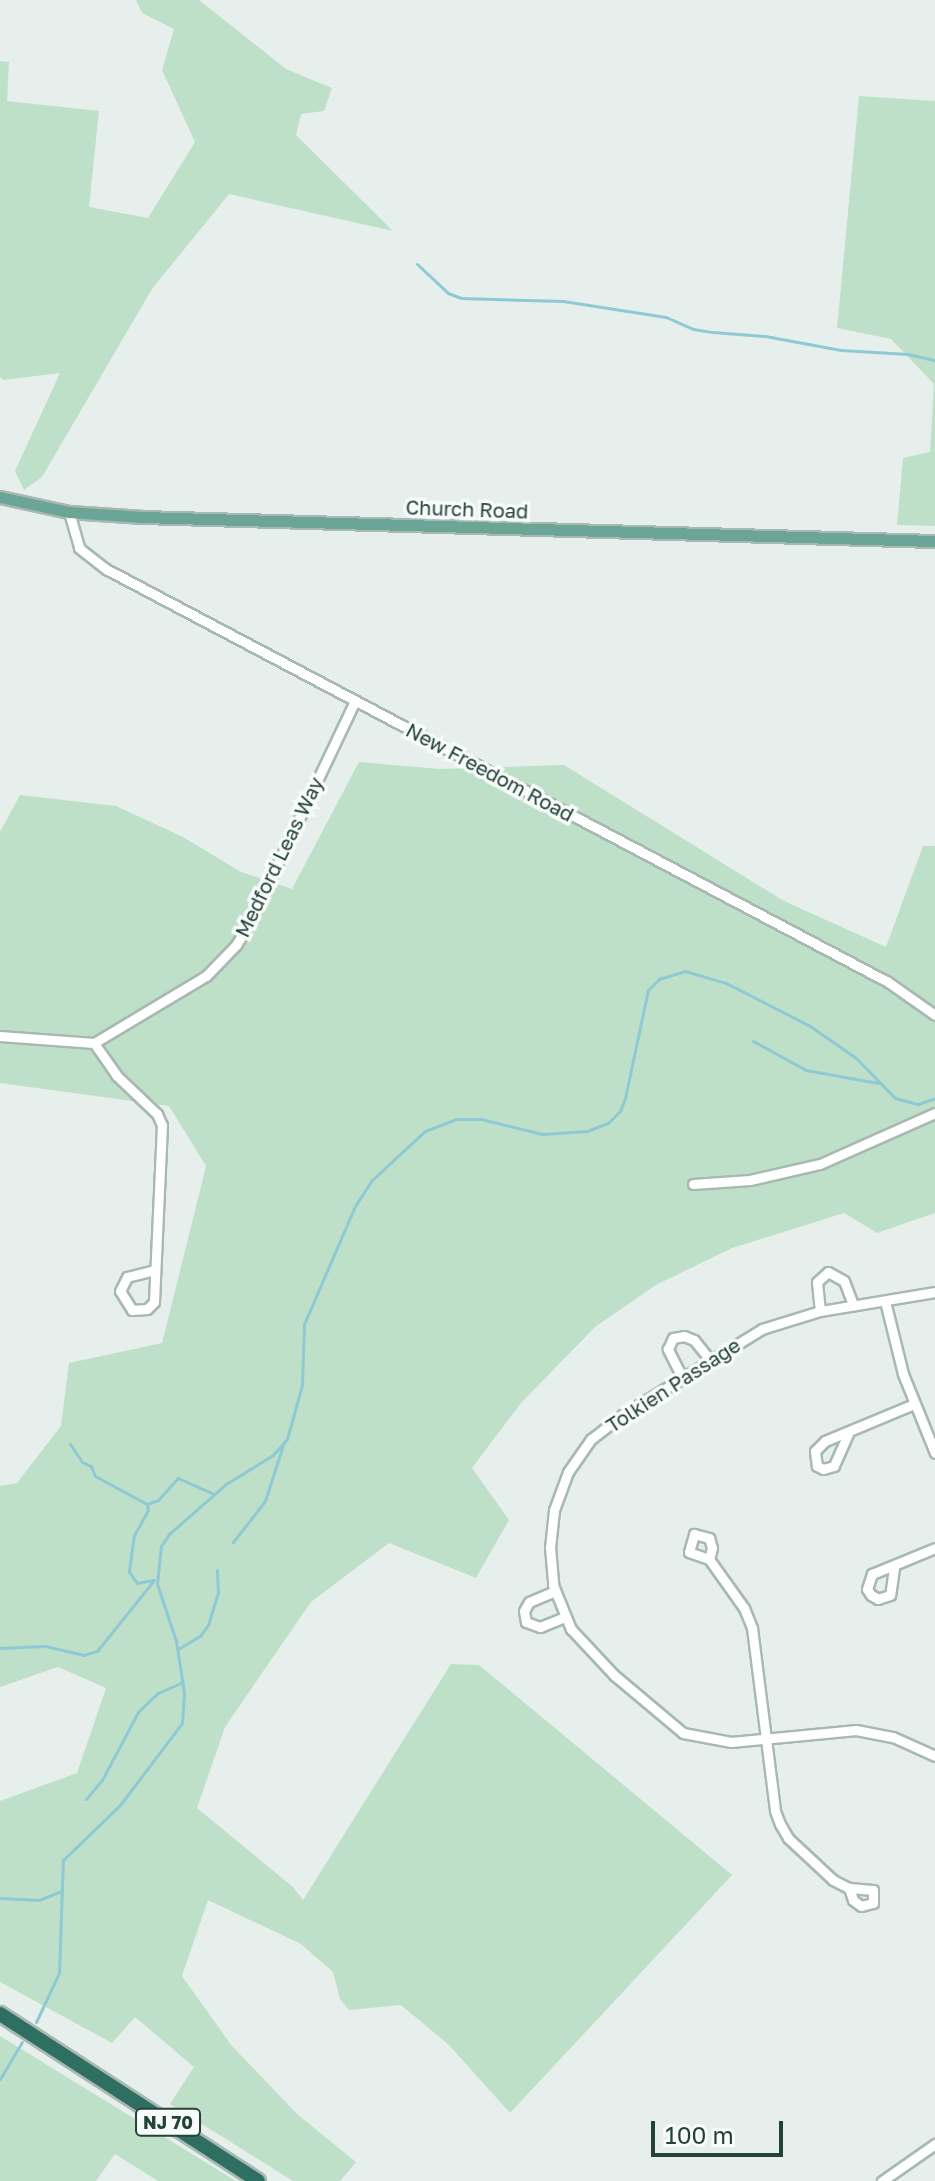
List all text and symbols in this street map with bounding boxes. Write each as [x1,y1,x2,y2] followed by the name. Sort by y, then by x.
[405,495,529,523] street label: Church Road
[402,718,578,826] street label: New Freedom Road
[230,773,328,941] street label: Medford Leas Way
[601,1333,745,1437] street label: Tolkien Passage
[655,2105,787,2155] scale bar
[134,2108,202,2136] road number: NJ 70
[665,2120,734,2149] text: 100 m

